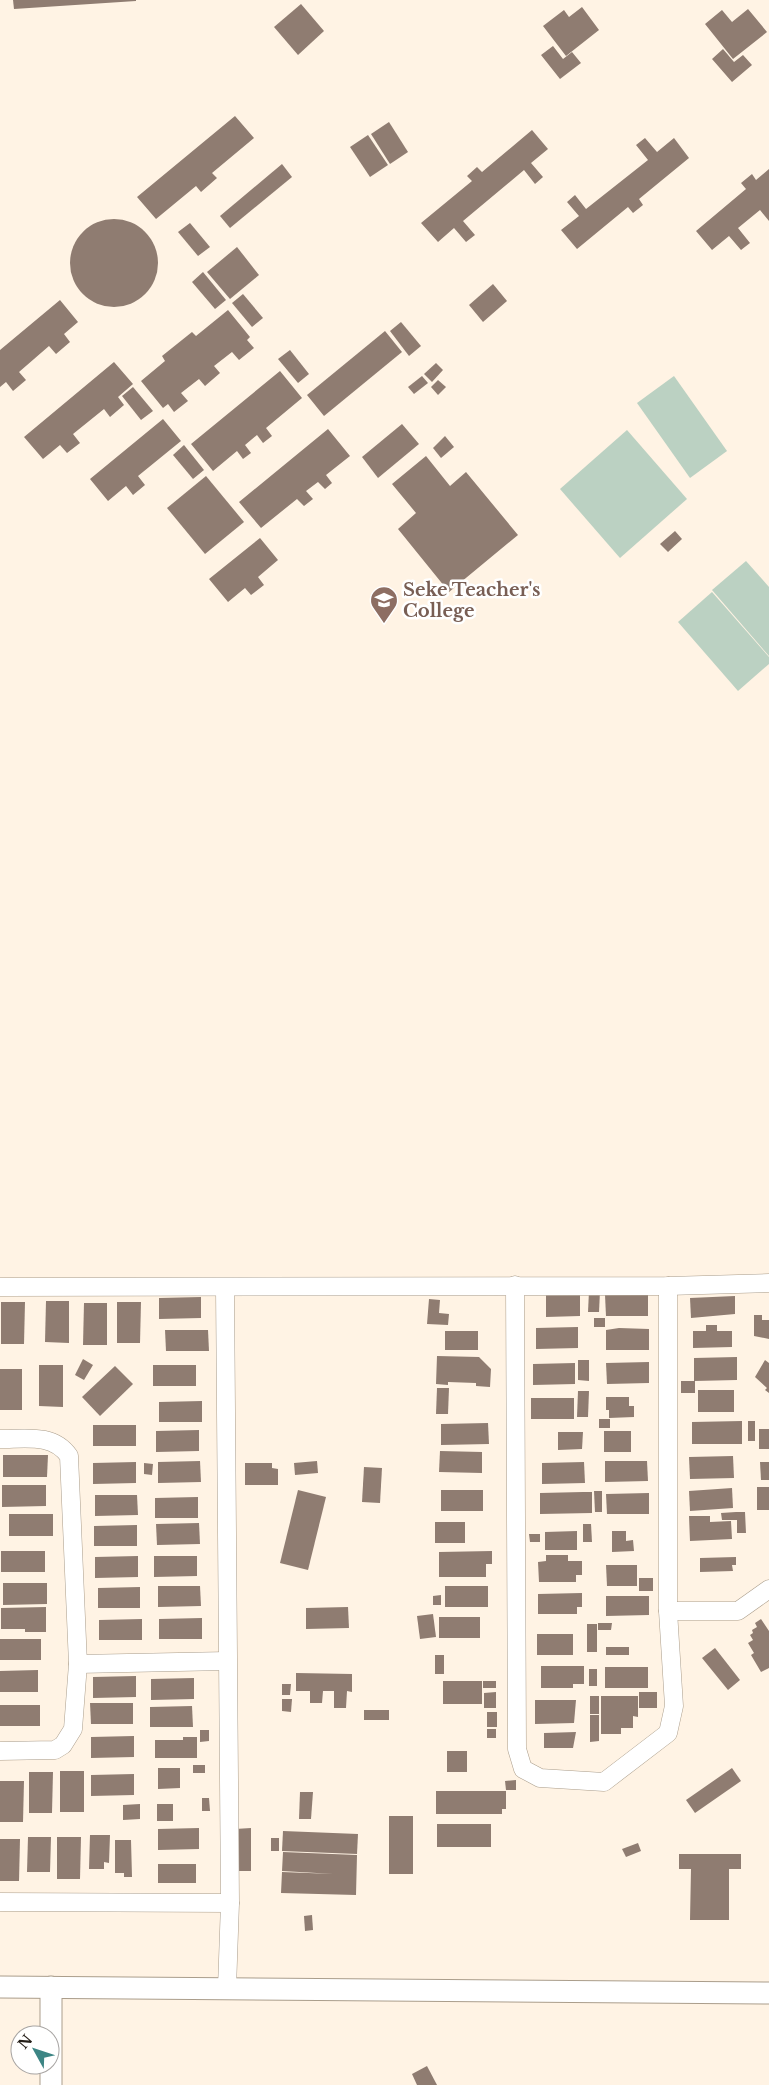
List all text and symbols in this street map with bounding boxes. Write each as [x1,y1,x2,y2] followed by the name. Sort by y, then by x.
[403,579,541,622] place label: Seke Teacher's College
[369,585,399,624] school or university icon: Seke Teacher's College
[10,2025,60,2075] north arrow
[14,2031,36,2052] text: N

